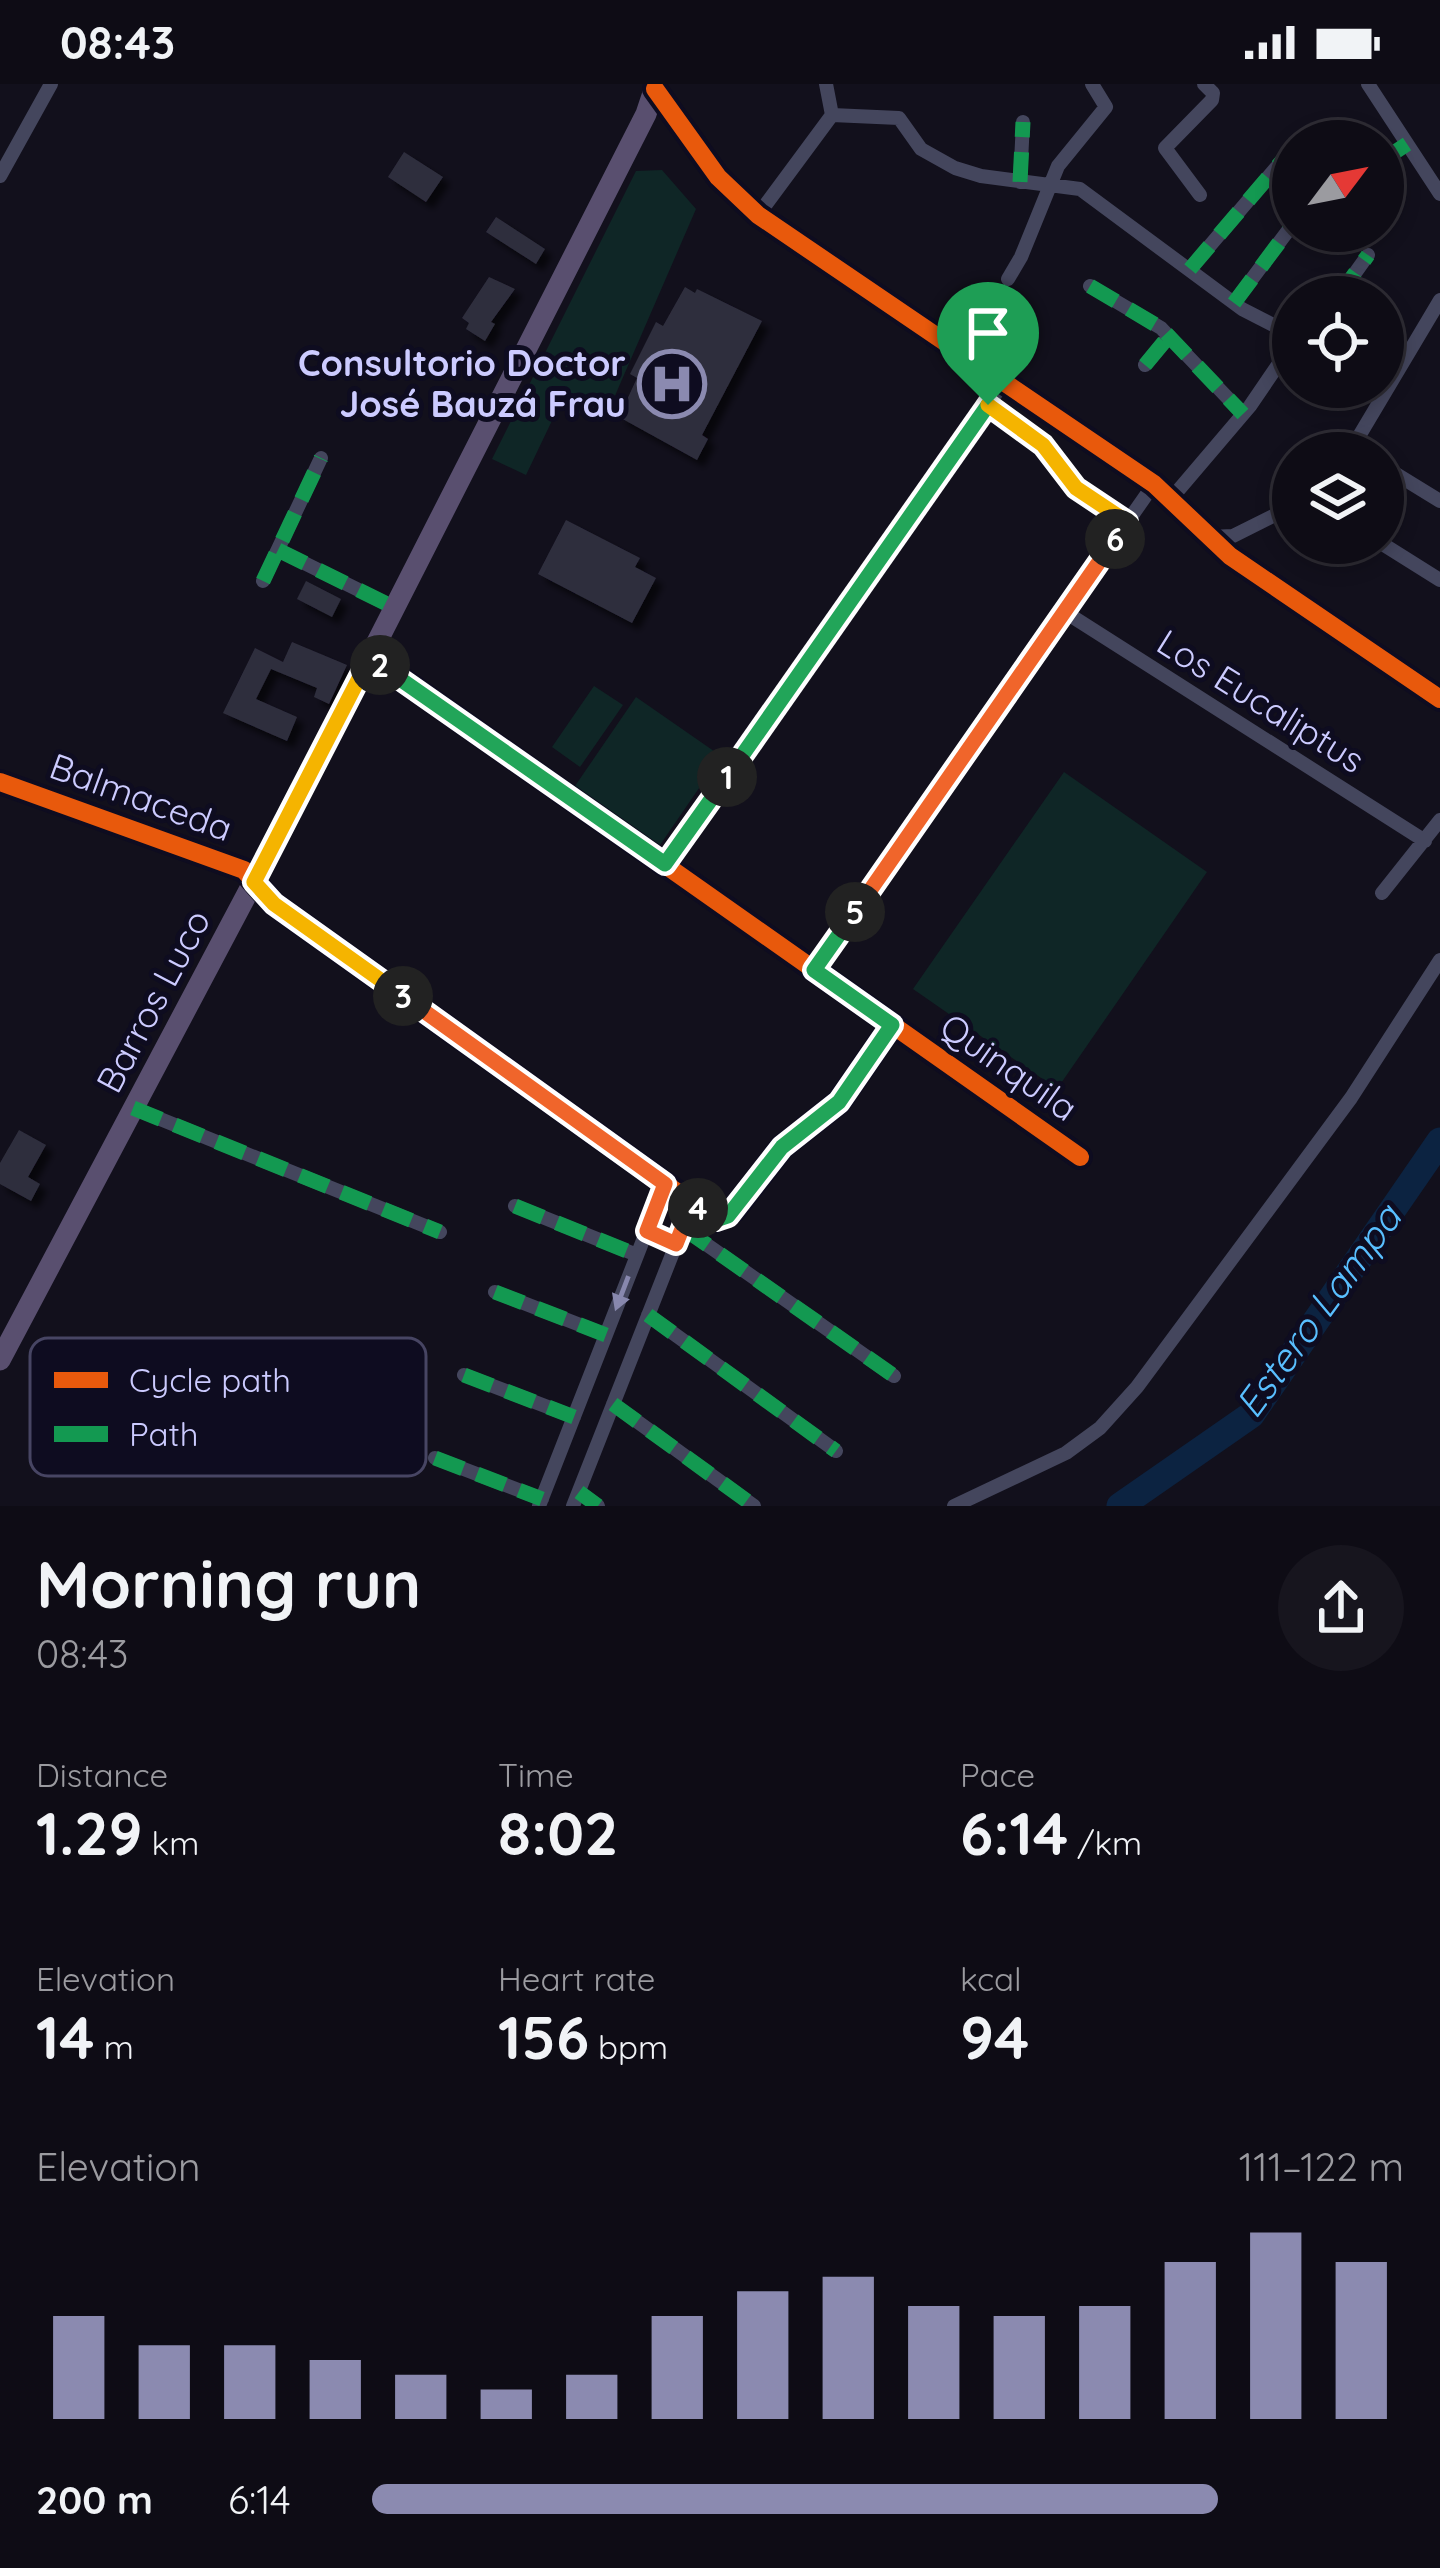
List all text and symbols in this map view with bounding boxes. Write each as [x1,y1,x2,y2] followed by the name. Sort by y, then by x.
[60,14,175,70] text: 08:43
[1272,120,1404,252] north arrow
[1272,120,1404,564] map controls
[1272,276,1404,408] button: locate
[937,282,1039,405] pin
[955,300,1021,366] icon: arrive
[298,340,626,426] place label: Consultorio Doctor José Bauzá Frau
[637,349,707,419] hospital icon: Consultorio Doctor José Bauzá Frau
[1272,432,1404,564] button: layers
[1085,509,1145,569] pin: 6
[1106,518,1124,559] text: 6
[1149,619,1373,782] street label: Los Eucaliptus
[350,635,410,695] pin: 2
[371,644,389,685] text: 2
[44,743,239,850] street label: Balmaceda
[697,747,757,807] pin: 1
[721,756,733,797] text: 1
[825,882,885,942] pin: 5
[845,891,865,932] text: 5
[86,902,220,1100] street label: Barros Luco
[373,966,433,1026] pin: 3
[394,975,412,1016] text: 3
[932,1003,1086,1130] street label: Quinquila
[668,1178,728,1238] pin: 4
[688,1187,708,1228] text: 4
[1224,1193,1413,1427] water label: Estero Lampa
[612,1275,631,1311] one-way arrow
[30,1338,426,1476] legend
[129,1359,291,1400] text: Cycle path
[129,1413,198,1454] text: Path
[36,1542,421,1625] text: Morning run
[1278,1545,1404,1671] button: share
[36,1629,129,1678] text: 08:43
[36,1754,168,1795] text: Distance
[498,1754,574,1795] text: Time
[960,1754,1035,1795] text: Pace
[36,1795,143,1870] text: 1.29
[498,1795,618,1870] text: 8:02
[960,1795,1068,1870] text: 6:14
[143,1822,199,1863] text: km
[1068,1822,1142,1863] text: /km
[36,1958,175,1999] text: Elevation
[498,1958,655,1999] text: Heart rate
[960,1958,1022,1999] text: kcal
[36,1999,95,2074] text: 14
[498,1999,589,2074] text: 156
[960,1999,1029,2074] text: 94
[95,2026,134,2067] text: m
[589,2026,668,2067] text: bpm
[36,2142,200,2191] text: Elevation
[1239,2142,1404,2191] text: 111–122 m
[36,2475,153,2524] text: 200 m
[228,2475,291,2524] text: 6:14

